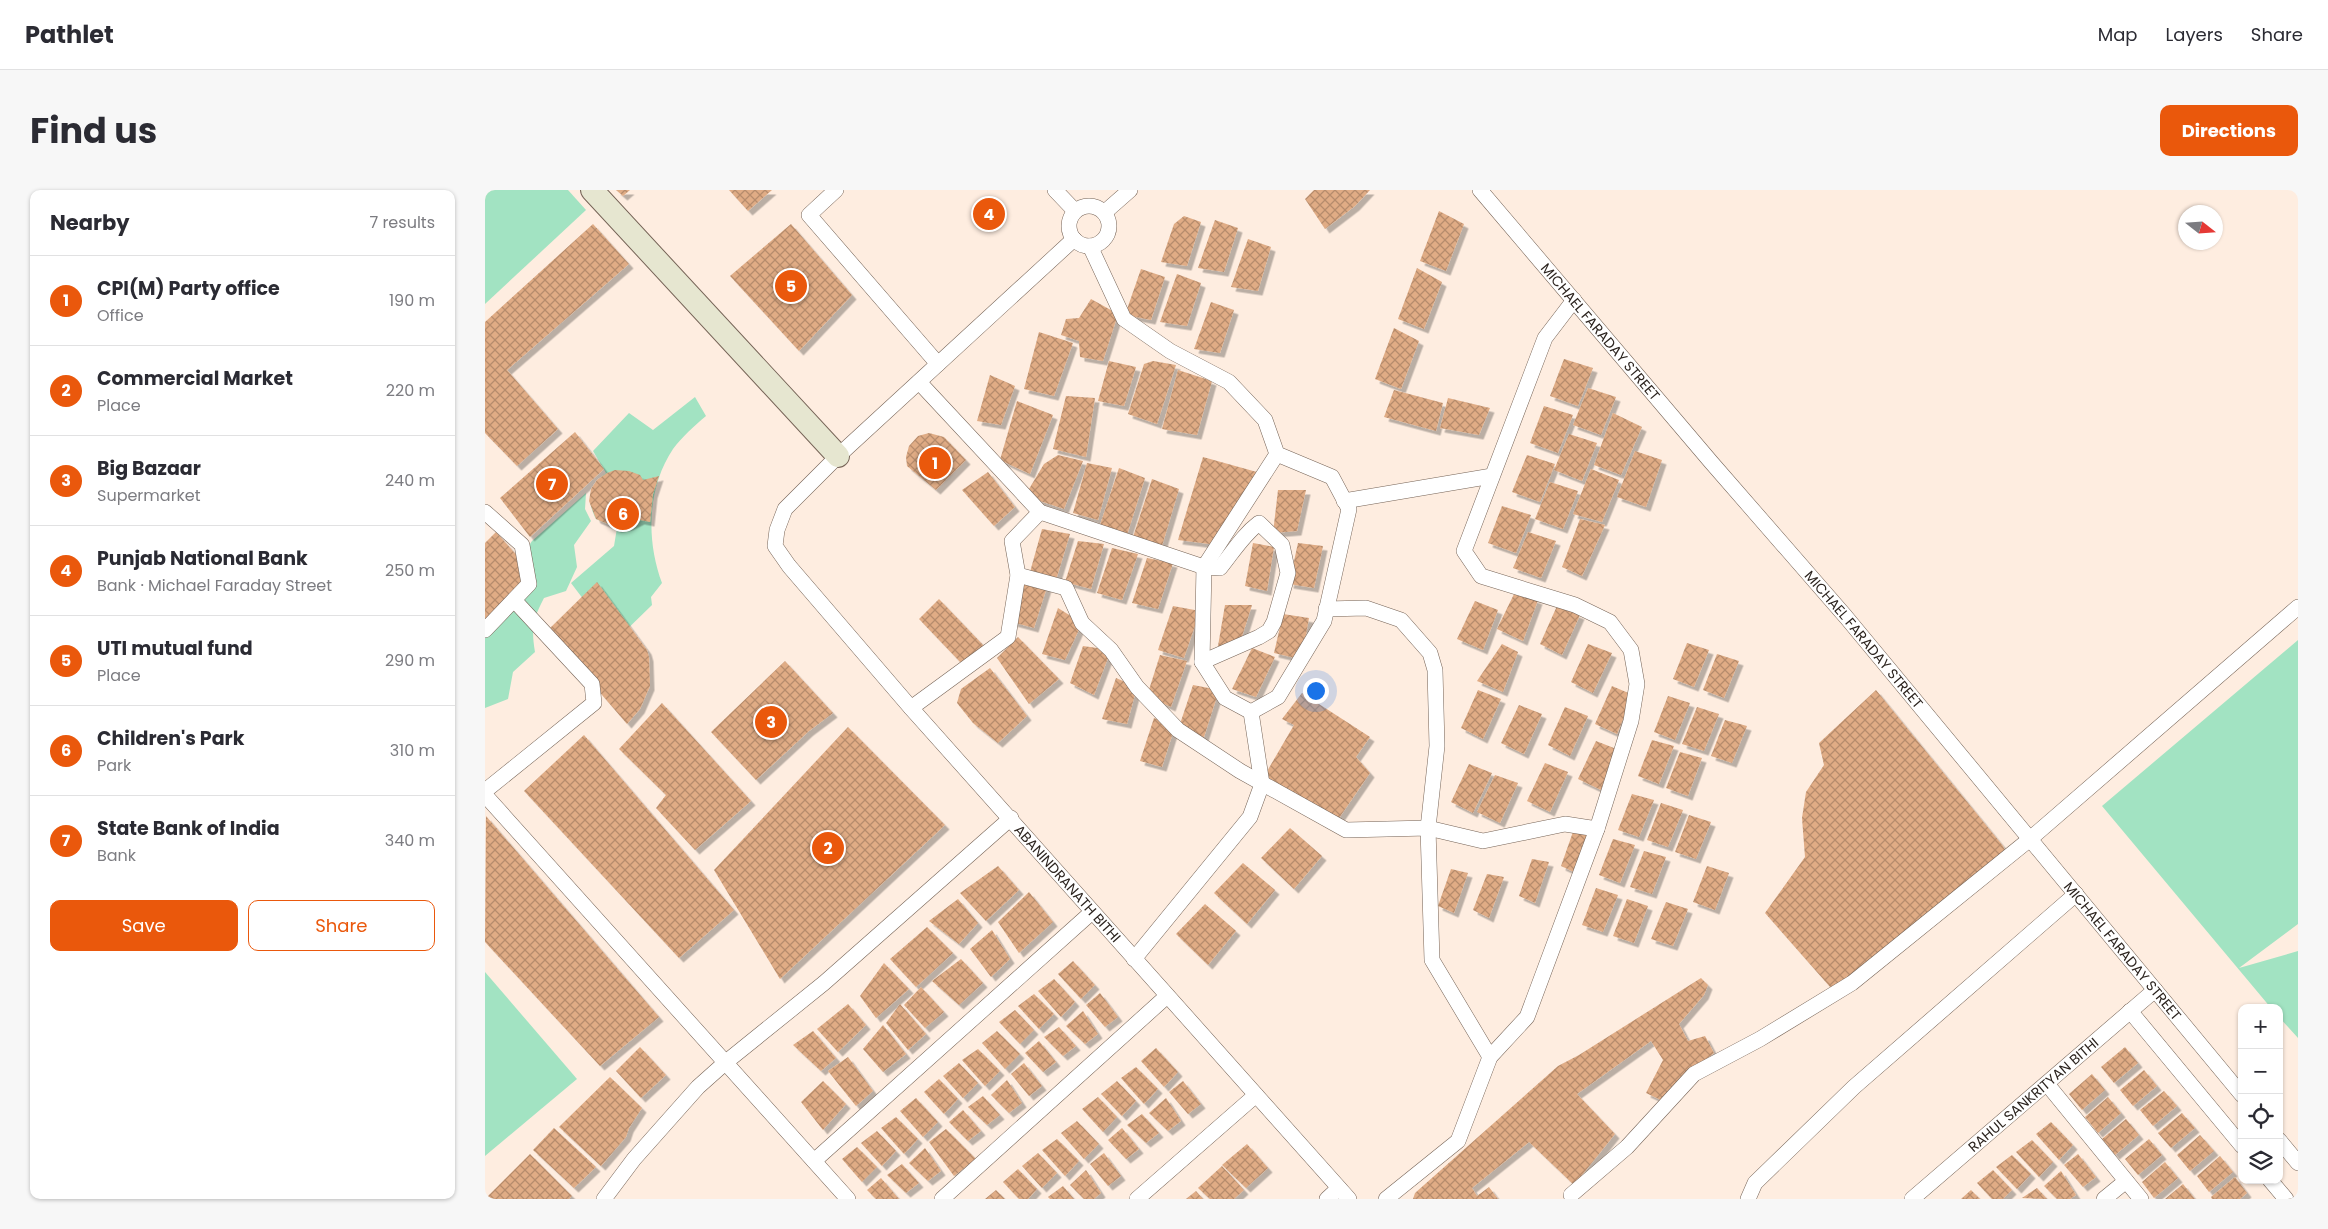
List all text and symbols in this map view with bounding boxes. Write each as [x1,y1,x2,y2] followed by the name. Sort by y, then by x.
[25,18,114,51] text: Pathlet
[2098,22,2138,47] text: Map
[2166,22,2223,47] text: Layers
[2251,22,2303,47] text: Share
[2160,105,2298,156] button: Directions
[30,106,157,155] text: Find us
[973,195,1005,233] pin: 4
[2178,205,2223,250] north arrow
[50,208,130,237] text: Nearby
[369,211,435,234] text: 7 results
[1536,259,1665,405] street label: MICHAEL FARADAY STREET
[775,267,807,305] pin: 5
[97,275,280,302] text: CPI(M) Party office
[63,289,69,312] text: 1
[389,289,435,312] text: 190 m
[97,304,144,327] text: Office
[97,365,293,392] text: Commercial Market
[61,379,71,402] text: 2
[386,379,435,402] text: 220 m
[97,394,141,417] text: Place
[919,444,951,482] pin: 1
[97,455,201,482] text: Big Bazaar
[536,465,568,503] pin: 7
[61,469,71,492] text: 3
[385,469,435,492] text: 240 m
[97,484,201,507] text: Supermarket
[607,495,639,533] pin: 6
[97,545,308,572] text: Punjab National Bank
[61,559,71,582] text: 4
[385,559,435,582] text: 250 m
[1800,566,1928,713] street label: MICHAEL FARADAY STREET
[97,574,332,597] text: Bank · Michael Faraday Street
[97,635,253,662] text: UTI mutual fund
[61,649,71,672] text: 5
[385,649,435,672] text: 290 m
[97,664,141,687] text: Place
[1303,678,1329,704] your location
[755,703,787,741] pin: 3
[97,725,245,752] text: Children's Park
[61,739,71,762] text: 6
[390,739,435,762] text: 310 m
[97,754,131,777] text: Park
[97,815,280,842] text: State Bank of India
[1010,820,1125,947] street label: ABANINDRANATH BITHI
[62,829,70,852] text: 7
[385,829,435,852] text: 340 m
[812,829,844,867] pin: 2
[97,844,136,867] text: Bank
[2059,877,2186,1025] street label: MICHAEL FARADAY STREET
[50,900,238,951] button: Save
[248,900,435,951] button: Share
[2238,1004,2283,1184] map controls
[2238,1004,2283,1049] button: +
[1964,1033,2103,1156] street label: RAHUL SANKRITYAN BITHI
[2238,1049,2283,1094] button: −
[2238,1094,2283,1139] button: locate
[2238,1139,2283,1184] button: layers

